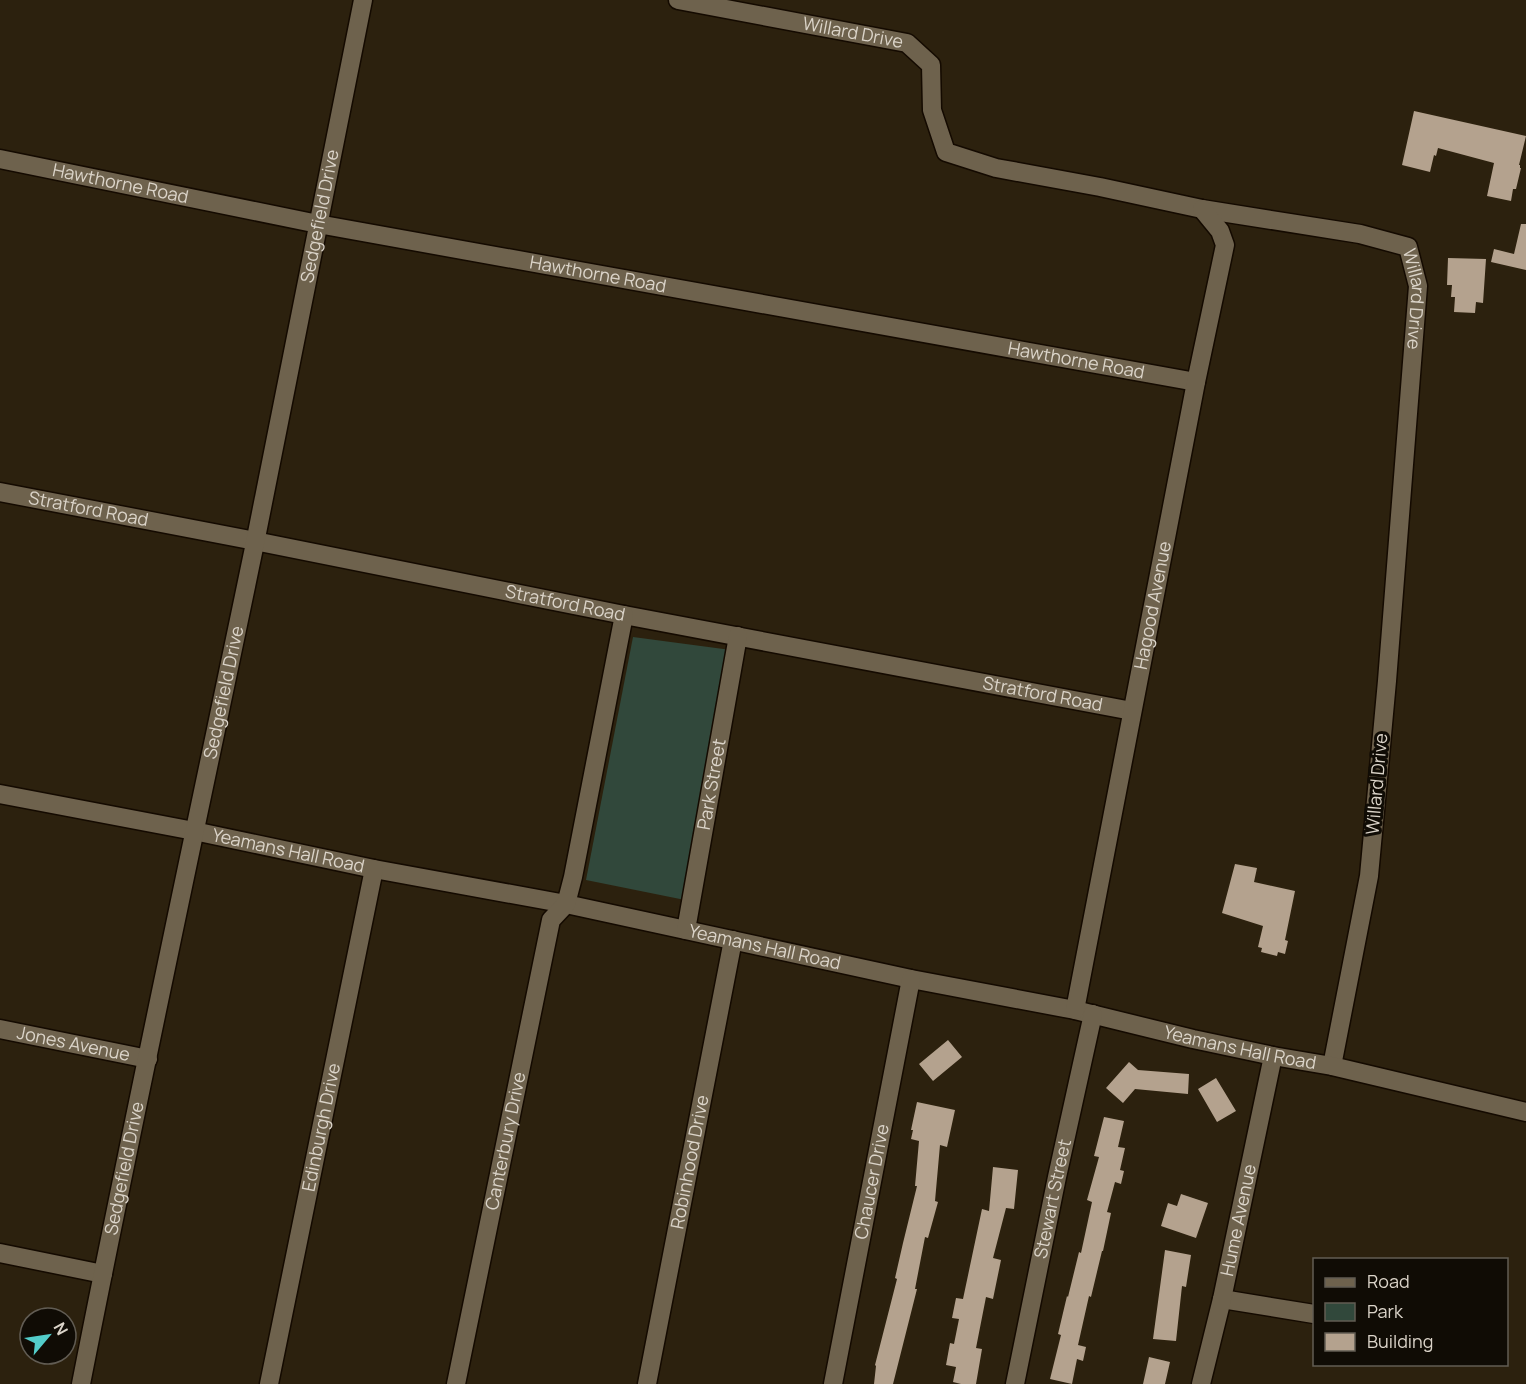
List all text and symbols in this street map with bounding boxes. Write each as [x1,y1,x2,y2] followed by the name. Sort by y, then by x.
[801,11,905,53] street label: Willard Drive
[294,147,344,285] street label: Sedgefield Drive
[51,157,191,208] street label: Hawthorne Road
[1398,246,1431,350] street label: Willard Drive
[528,249,668,297] street label: Hawthorne Road
[1006,335,1147,384] street label: Hawthorne Road
[27,485,151,531] street label: Stratford Road
[1128,539,1176,671] street label: Hagood Avenue
[503,578,627,626] street label: Stratford Road
[197,624,248,761] street label: Sedgefield Drive
[981,670,1105,716] street label: Stratford Road
[1360,732,1392,836] street label: Willard Drive
[691,736,731,832] street label: Park Street
[210,822,367,878] street label: Yeamans Hall Road
[687,918,843,974] street label: Yeamans Hall Road
[1162,1019,1318,1074] street label: Yeamans Hall Road
[15,1020,132,1066] street label: Jones Avenue
[296,1061,345,1193] street label: Edinburgh Drive
[479,1070,531,1212] street label: Canterbury Drive
[664,1093,714,1231] street label: Robinhood Drive
[98,1099,149,1237] street label: Sedgefield Drive
[848,1122,894,1241] street label: Chaucer Drive
[1028,1136,1076,1261] street label: Stewart Street
[1214,1162,1261,1278] street label: Hume Avenue
[1313,1258,1508,1366] legend
[1367,1269,1410,1293] text: Road
[1367,1299,1404,1323] text: Park
[18,1306,78,1366] north arrow
[49,1318,74,1339] text: N
[1367,1329,1433,1353] text: Building

